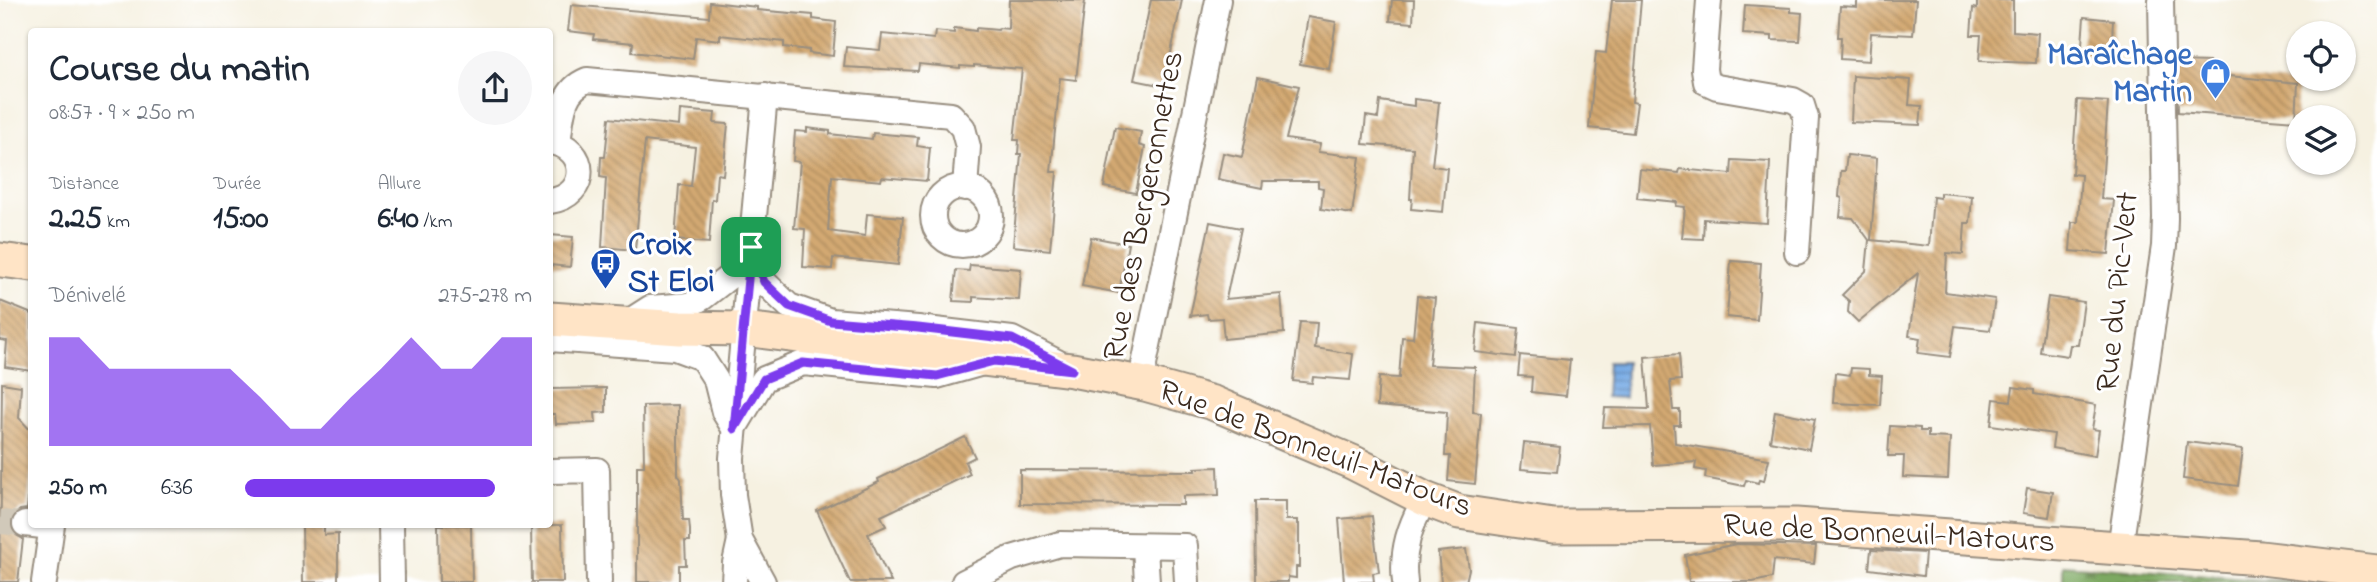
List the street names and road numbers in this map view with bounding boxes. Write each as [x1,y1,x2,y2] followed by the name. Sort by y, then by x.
[1092,47,1198,365] street label: Rue des Bergeronnettes
[2085,189,2153,394] street label: Rue du Pic-Vert
[1151,368,1479,532] street label: Rue de Bonneuil-Matours
[1722,503,2056,567] street label: Rue de Bonneuil-Matours

